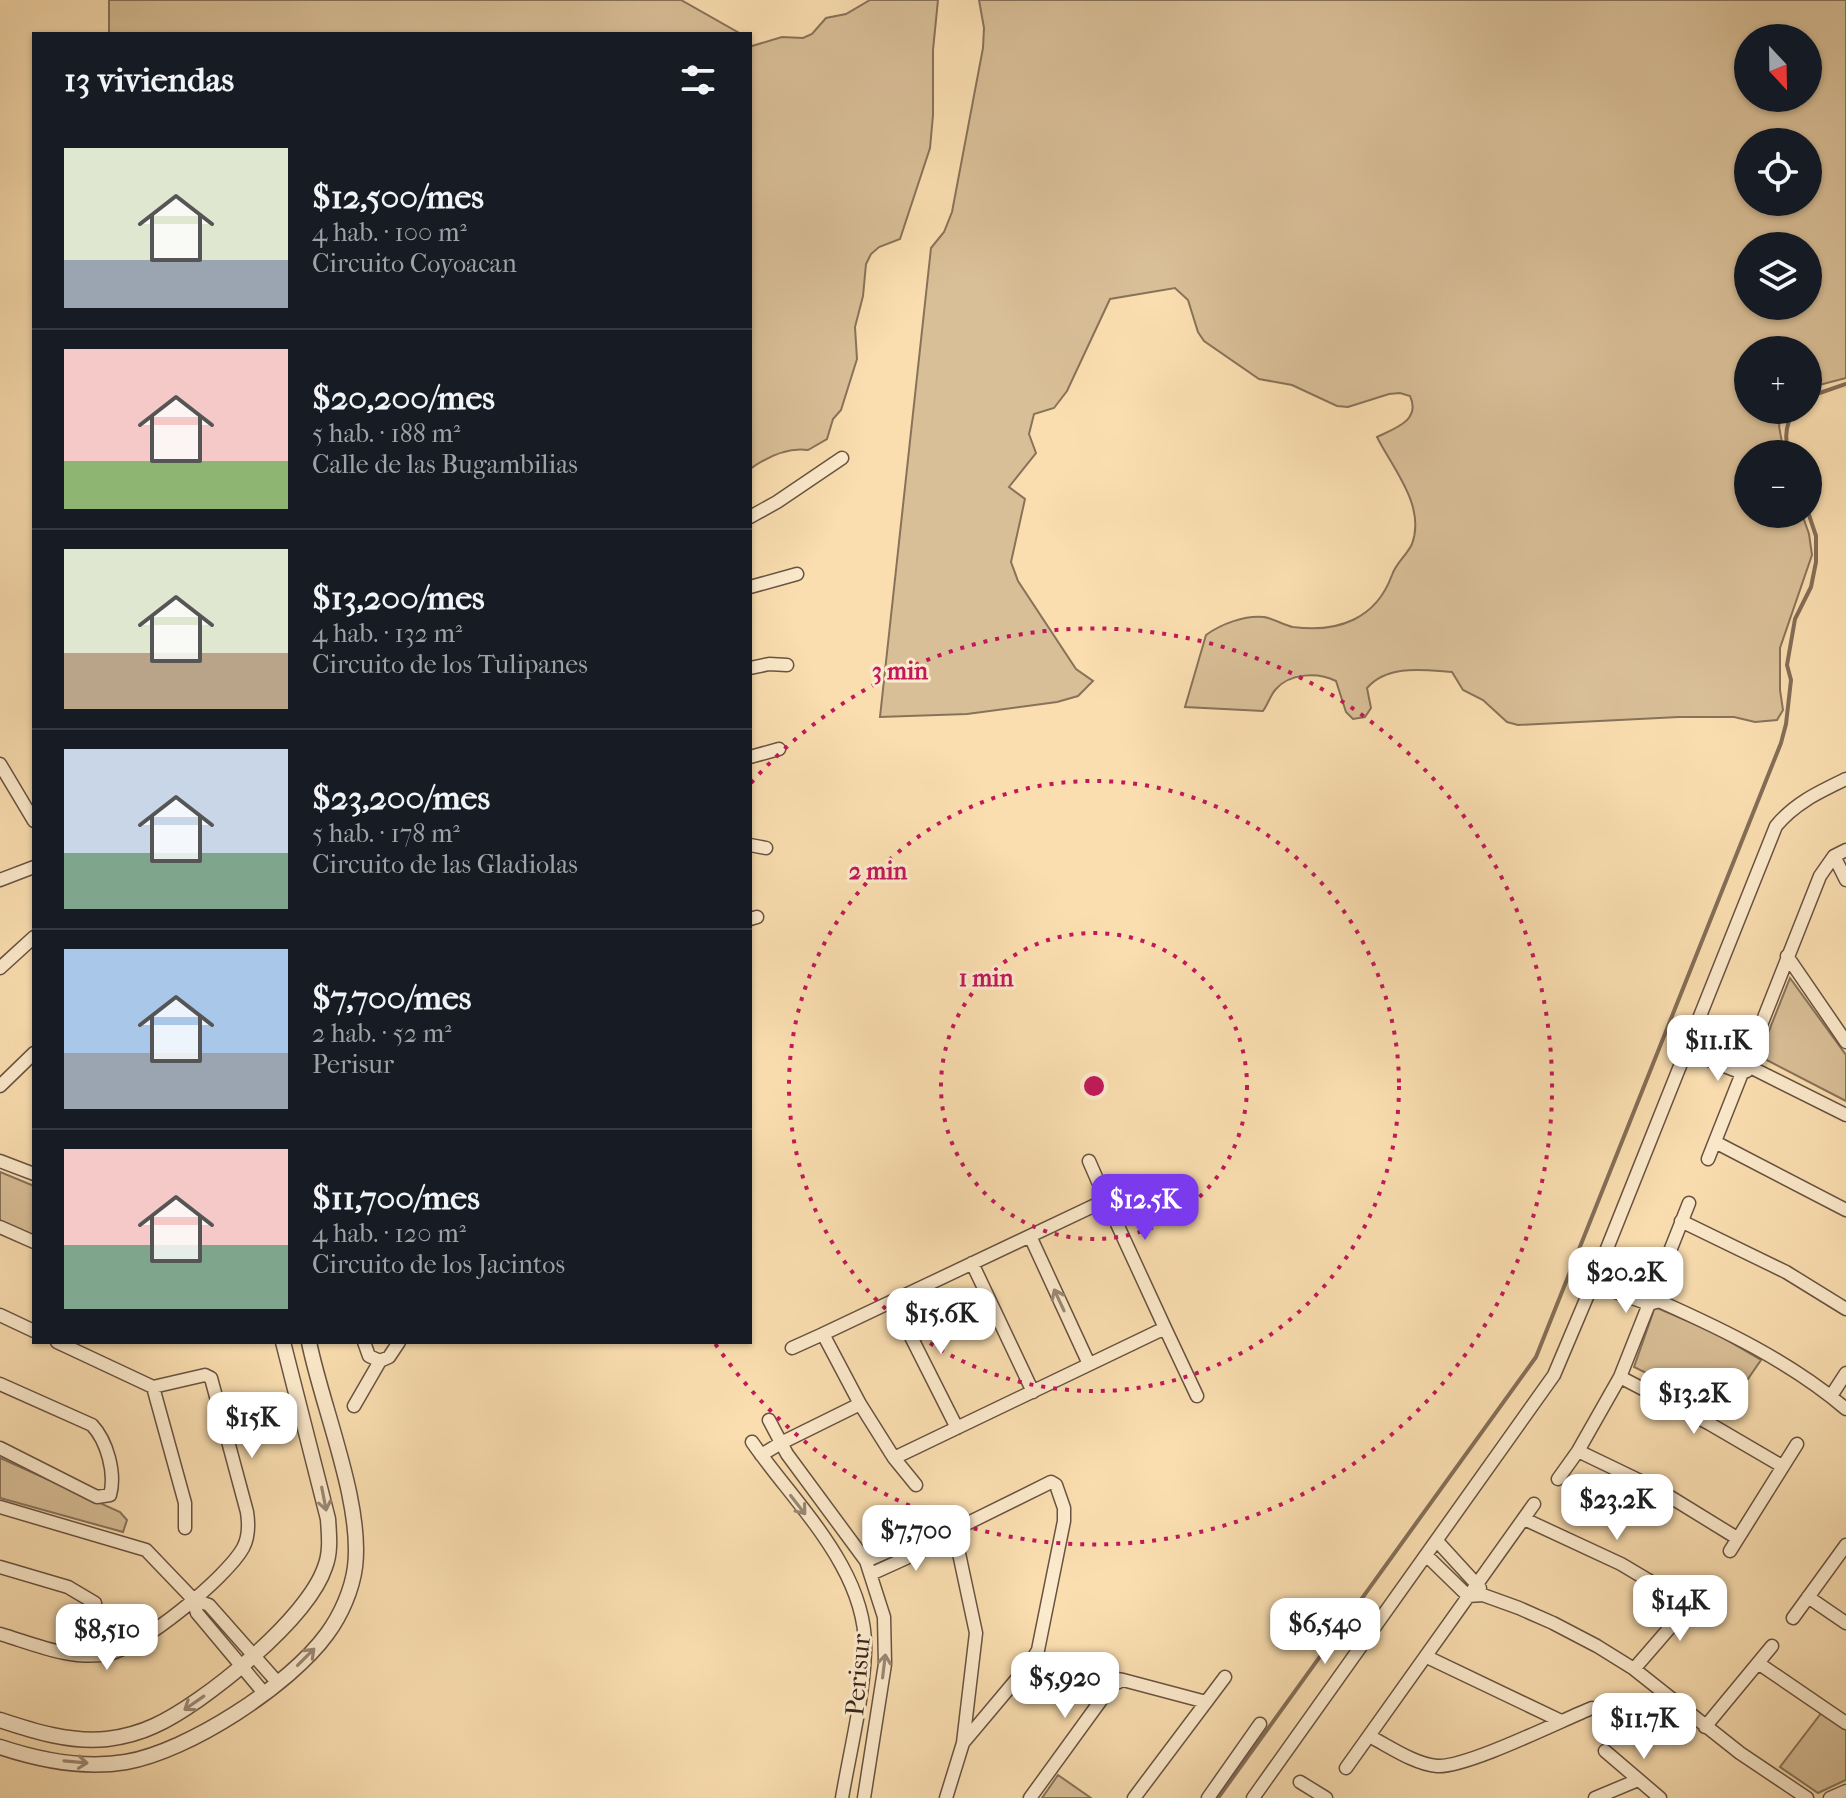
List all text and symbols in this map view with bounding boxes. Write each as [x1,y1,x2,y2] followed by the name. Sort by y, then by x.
[1734,24,1822,112] north arrow
[1734,24,1822,528] map controls
[676,58,720,102] icon: filters
[64,60,234,100] text: 13 viviendas
[1734,128,1822,216] button: locate
[312,177,484,217] text: $12,500/mes
[128,180,224,276] icon: home
[312,217,467,248] text: 4 hab. · 100 m²
[1734,232,1822,320] button: layers
[312,248,517,279] text: Circuito Coyoacan
[1734,336,1822,424] button: +
[312,378,495,418] text: $20,200/mes
[128,381,224,477] icon: home
[312,418,460,449] text: 5 hab. · 188 m²
[1734,440,1822,528] button: −
[312,449,578,480] text: Calle de las Bugambilias
[312,578,485,618] text: $13,200/mes
[128,581,224,677] icon: home
[312,618,462,649] text: 4 hab. · 132 m²
[312,649,588,680] text: Circuito de los Tulipanes
[872,657,929,685] text: 3 min
[312,778,490,818] text: $23,200/mes
[128,781,224,877] icon: home
[312,818,460,849] text: 5 hab. · 178 m²
[312,849,578,880] text: Circuito de las Gladiolas
[849,857,908,885] text: 2 min
[959,964,1014,992] text: 1 min
[312,978,471,1018] text: $7,700/mes
[128,981,224,1077] icon: home
[1653,1015,1783,1083] pin: $11.1K
[312,1018,452,1049] text: 2 hab. · 52 m²
[1685,1025,1751,1056] text: $11.1K
[312,1049,394,1080] text: Perisur
[1080,1072,1108,1100] centre of rings
[1080,1174,1210,1242] pin: $12.5K
[312,1178,480,1218] text: $11,700/mes
[128,1181,224,1277] icon: home
[1109,1184,1181,1215] text: $12.5K
[312,1218,466,1249] text: 4 hab. · 120 m²
[1561,1247,1691,1315] pin: $20.2K
[312,1249,565,1280] text: Circuito de los Jacintos
[1586,1257,1666,1288] text: $20.2K
[876,1288,1006,1356] pin: $15.6K
[1051,1288,1066,1313] one-way arrow
[905,1298,977,1329] text: $15.6K
[1629,1368,1759,1436] pin: $13.2K
[1658,1378,1730,1409] text: $13.2K
[205,1392,299,1460] pin: $15K
[225,1402,279,1433] text: $15K
[1552,1474,1682,1542] pin: $23.2K
[1579,1484,1655,1515] text: $23.2K
[317,1486,332,1511] one-way arrow
[790,1493,807,1515] one-way arrow
[851,1505,981,1573] pin: $7,700
[880,1515,952,1546] text: $7,700
[1633,1575,1727,1643] pin: $14K
[1651,1585,1709,1616] text: $14K
[1260,1598,1390,1666] pin: $6,540
[42,1604,172,1672] pin: $8,510
[1288,1608,1362,1639] text: $6,540
[74,1614,140,1645] text: $8,510
[839,1633,877,1717] street label: Perisur
[296,1648,316,1667] one-way arrow
[1000,1652,1130,1720] pin: $5,920
[877,1653,892,1679] one-way arrow
[1029,1662,1101,1693] text: $5,920
[1579,1693,1709,1761] pin: $11.7K
[184,1694,205,1711] one-way arrow
[1610,1703,1678,1734] text: $11.7K
[62,1755,89,1770] one-way arrow

